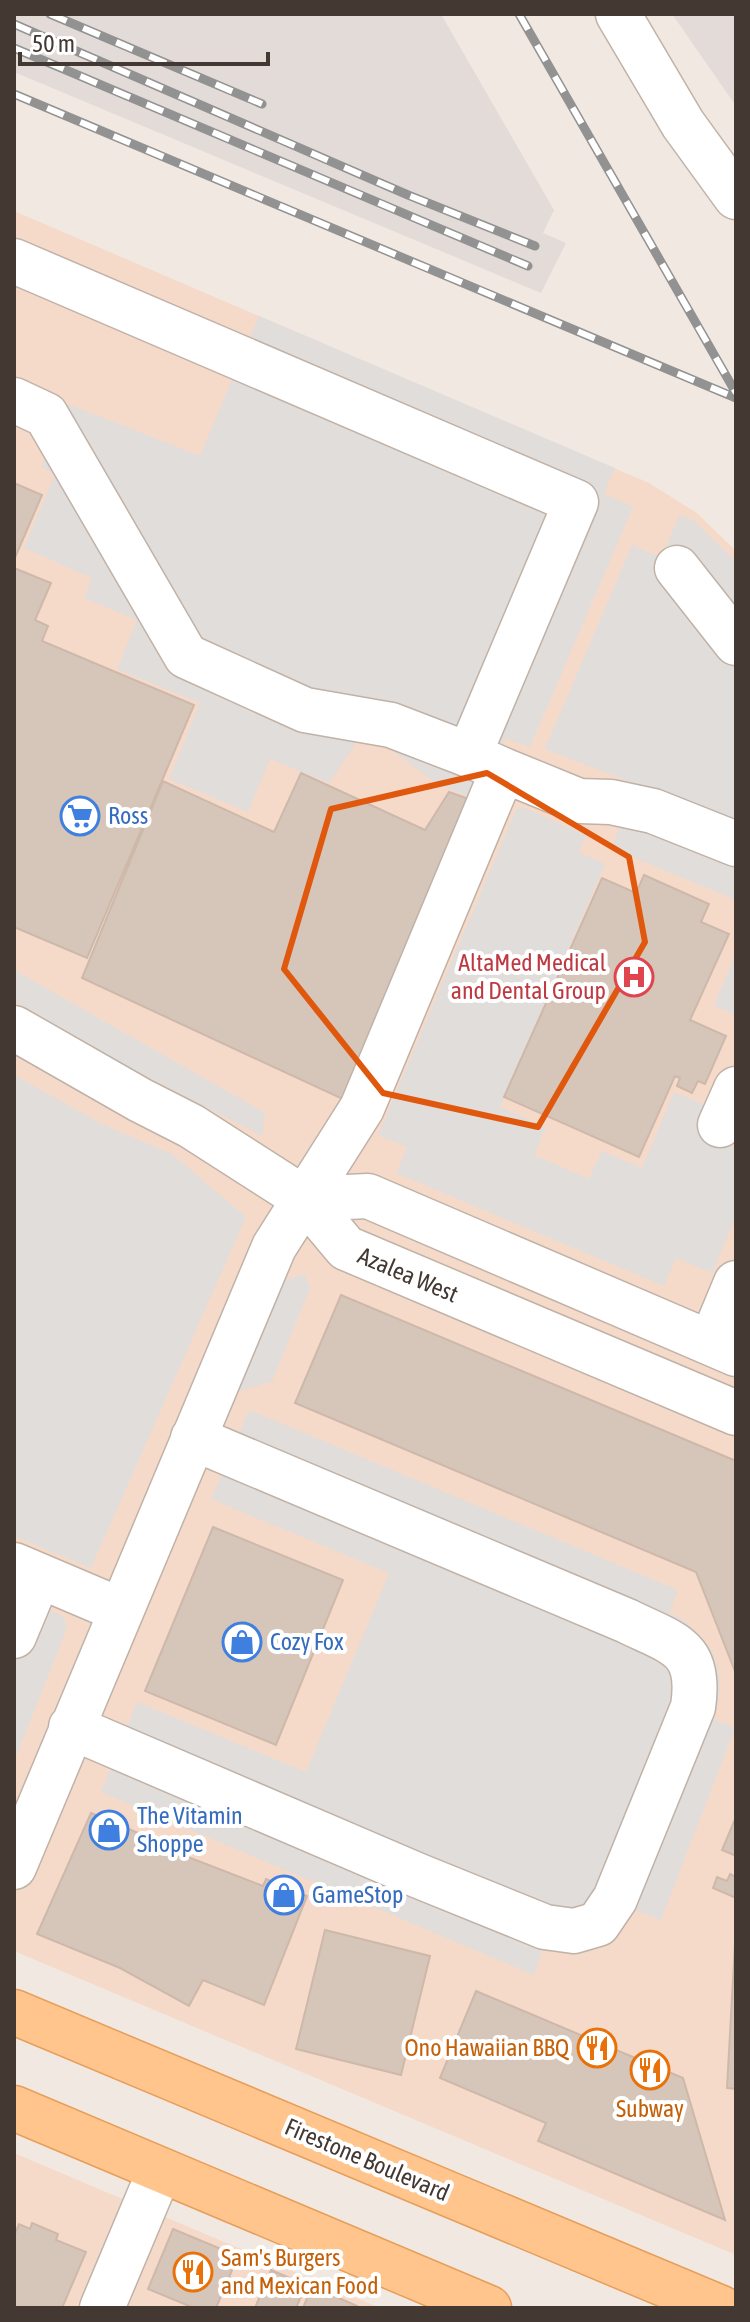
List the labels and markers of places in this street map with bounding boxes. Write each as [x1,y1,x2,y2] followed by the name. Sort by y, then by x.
[59,795,101,837] supermarket icon: Ross
[108,802,148,829] place label: Ross
[451,949,607,1004] place label: AltaMed Medical and Dental Group
[613,956,655,998] hospital icon: AltaMed Medical and Dental Group
[221,1621,263,1663] shop icon: Cozy Fox
[270,1628,344,1655] place label: Cozy Fox
[137,1802,243,1857] place label: The Vitamin Shoppe
[88,1809,130,1851] shop icon: The Vitamin Shoppe
[263,1874,305,1916] shop icon: GameStop
[312,1881,403,1908] place label: GameStop
[576,2027,618,2069] restaurant icon: Ono Hawaiian BBQ
[405,2034,570,2061] place label: Ono Hawaiian BBQ
[629,2049,671,2091] restaurant icon: Subway
[616,2095,684,2122] place label: Subway
[221,2244,379,2299] place label: Sam's Burgers and Mexican Food
[172,2251,214,2293] restaurant icon: Sam's Burgers and Mexican Food

